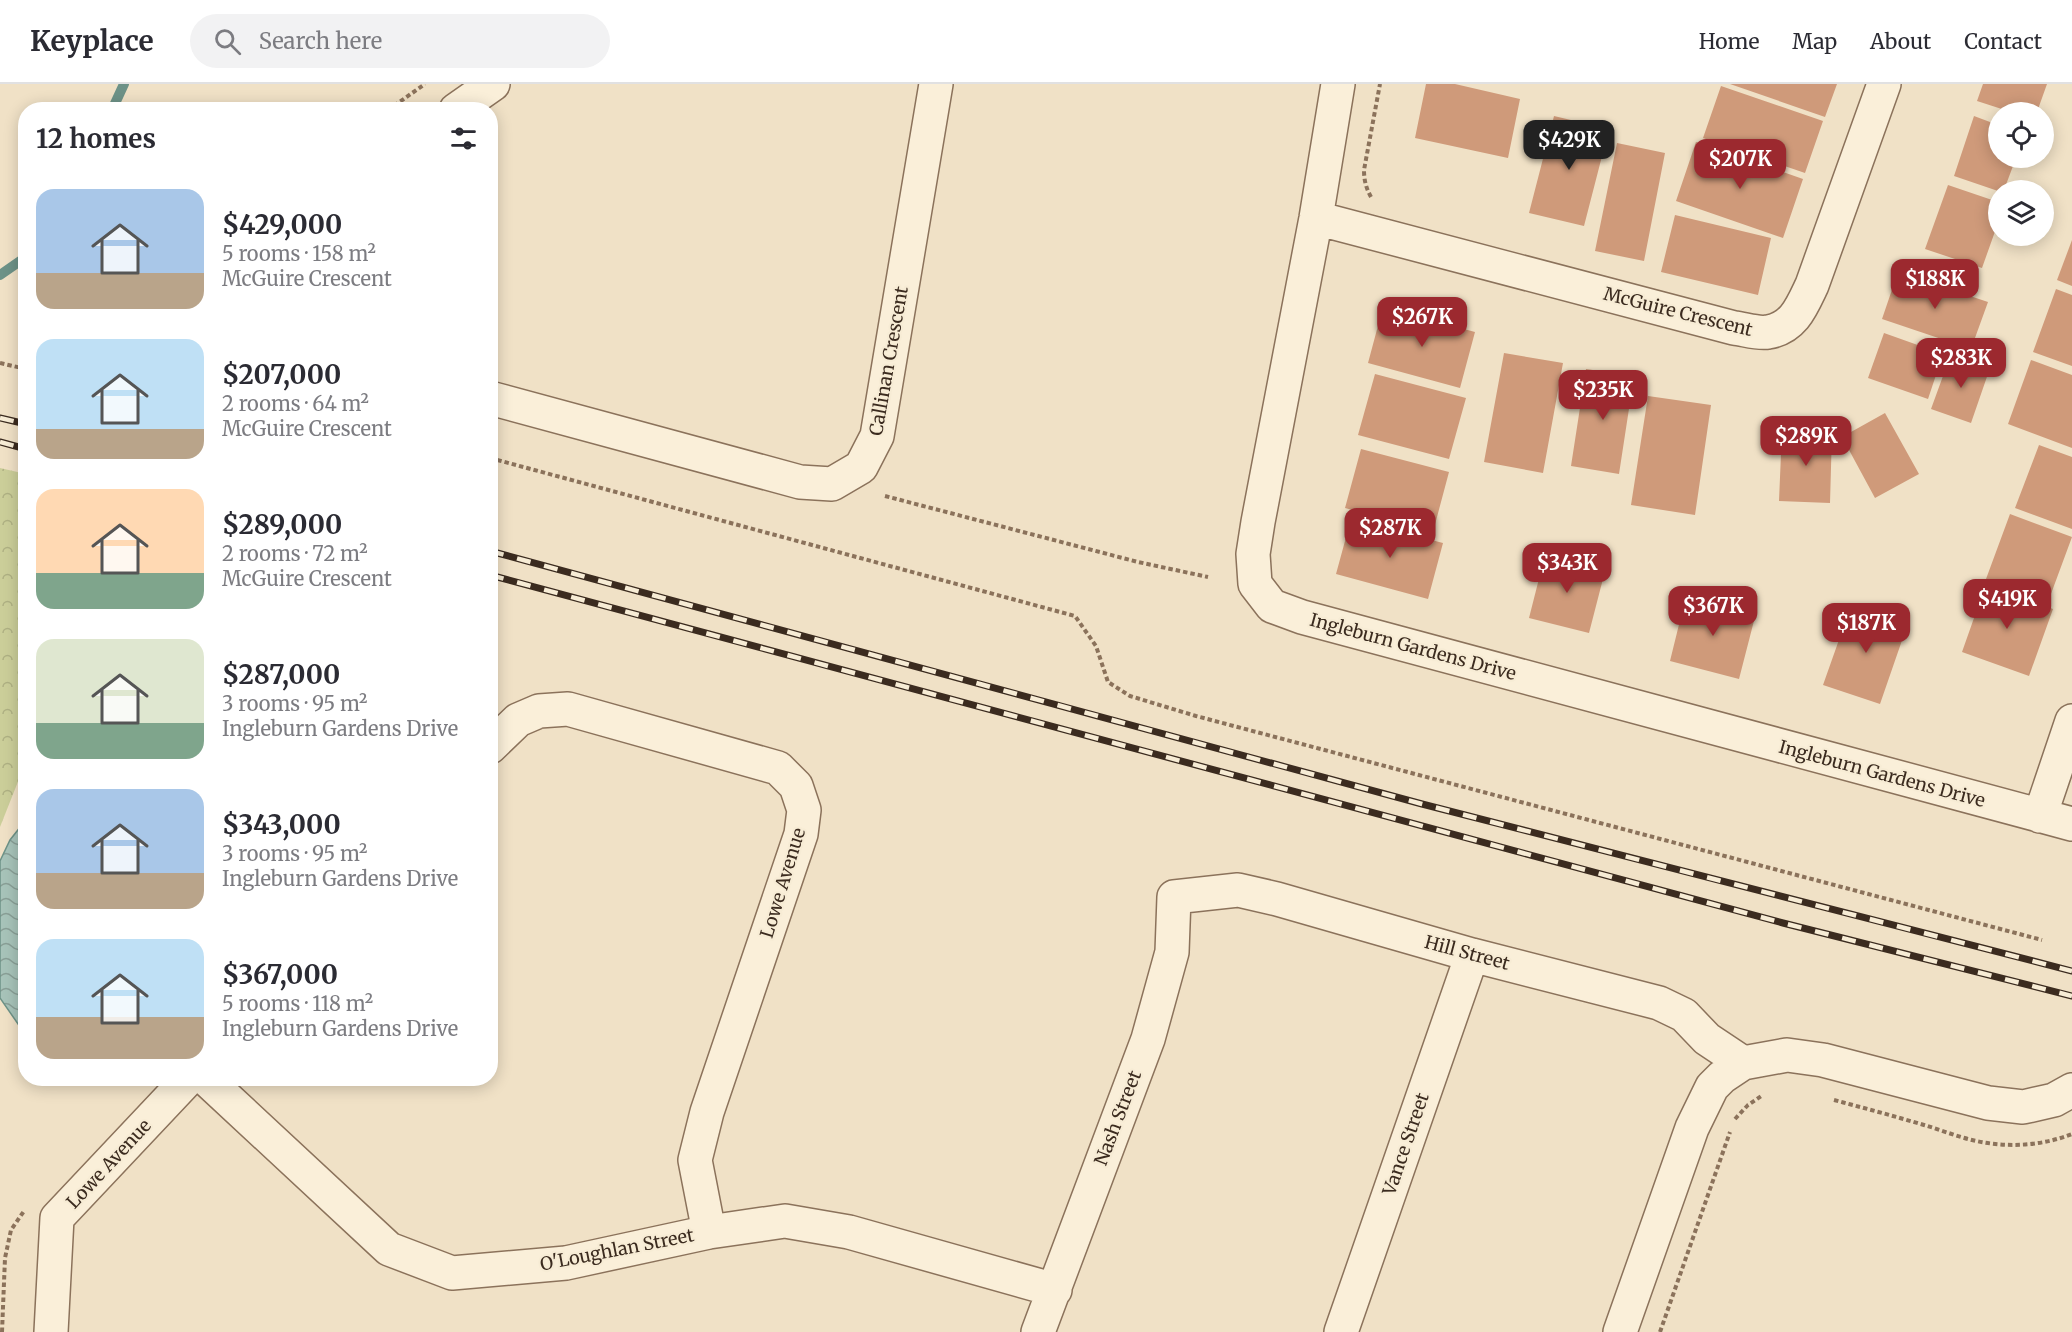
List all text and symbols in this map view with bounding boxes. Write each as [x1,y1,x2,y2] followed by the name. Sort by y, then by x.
[190,14,610,68] search box
[30,23,154,59] text: Keyplace
[211,25,244,58] icon: search
[259,27,382,55] text: Search here
[1699,28,1759,55] text: Home
[1792,28,1837,55] text: Map
[1870,28,1931,55] text: About
[1964,28,2042,55] text: Contact
[1988,102,2054,246] map controls
[1988,102,2054,168] button: locate
[1527,120,1611,171] pin: $429K
[36,122,156,155] text: 12 homes
[447,122,480,155] icon: filters
[1537,127,1601,152] text: $429K
[1698,139,1782,190] pin: $207K
[1708,146,1772,171] text: $207K
[1988,180,2054,246] button: layers
[222,208,342,241] text: $429,000
[84,213,156,285] icon: home
[222,241,376,266] text: 5 rooms · 158 m²
[1893,259,1977,310] pin: $188K
[222,266,392,291] text: McGuire Crescent
[1905,266,1965,291] text: $188K
[1601,282,1755,341] street label: McGuire Crescent
[864,285,913,437] street label: Callinan Crescent
[1380,297,1464,348] pin: $267K
[1391,304,1453,329] text: $267K
[1919,338,2003,389] pin: $283K
[1930,345,1992,370] text: $283K
[222,358,341,391] text: $207,000
[84,363,156,435] icon: home
[1561,370,1645,421] pin: $235K
[1573,377,1633,402] text: $235K
[222,391,369,416] text: 2 rooms · 64 m²
[222,416,392,441] text: McGuire Crescent
[1764,416,1848,467] pin: $289K
[1774,423,1838,448] text: $289K
[222,508,342,541] text: $289,000
[1348,508,1432,559] pin: $287K
[84,513,156,585] icon: home
[1359,515,1421,540] text: $287K
[222,541,368,566] text: 2 rooms · 72 m²
[1525,543,1609,594] pin: $343K
[1536,550,1598,575] text: $343K
[222,566,392,591] text: McGuire Crescent
[1965,579,2049,630] pin: $419K
[1671,586,1755,637] pin: $367K
[1977,586,2037,611] text: $419K
[1682,593,1744,618] text: $367K
[1824,603,1908,654] pin: $187K
[1308,608,1519,685] street label: Ingleburn Gardens Drive
[1836,610,1896,635] text: $187K
[222,658,340,691] text: $287,000
[84,663,156,735] icon: home
[222,691,367,716] text: 3 rooms · 95 m²
[222,716,458,741] text: Ingleburn Gardens Drive
[1777,735,1988,812] street label: Ingleburn Gardens Drive
[222,808,341,841] text: $343,000
[84,813,156,885] icon: home
[755,825,810,941] street label: Lowe Avenue
[222,841,367,866] text: 3 rooms · 95 m²
[222,866,458,891] text: Ingleburn Gardens Drive
[1422,930,1512,975] street label: Hill Street
[222,958,338,991] text: $367,000
[84,963,156,1035] icon: home
[222,991,373,1016] text: 5 rooms · 118 m²
[222,1016,458,1041] text: Ingleburn Gardens Drive
[1089,1067,1146,1168] street label: Nash Street
[1377,1090,1434,1199] street label: Vance Street
[61,1114,156,1213] street label: Lowe Avenue
[538,1223,696,1276] street label: O'Loughlan Street

